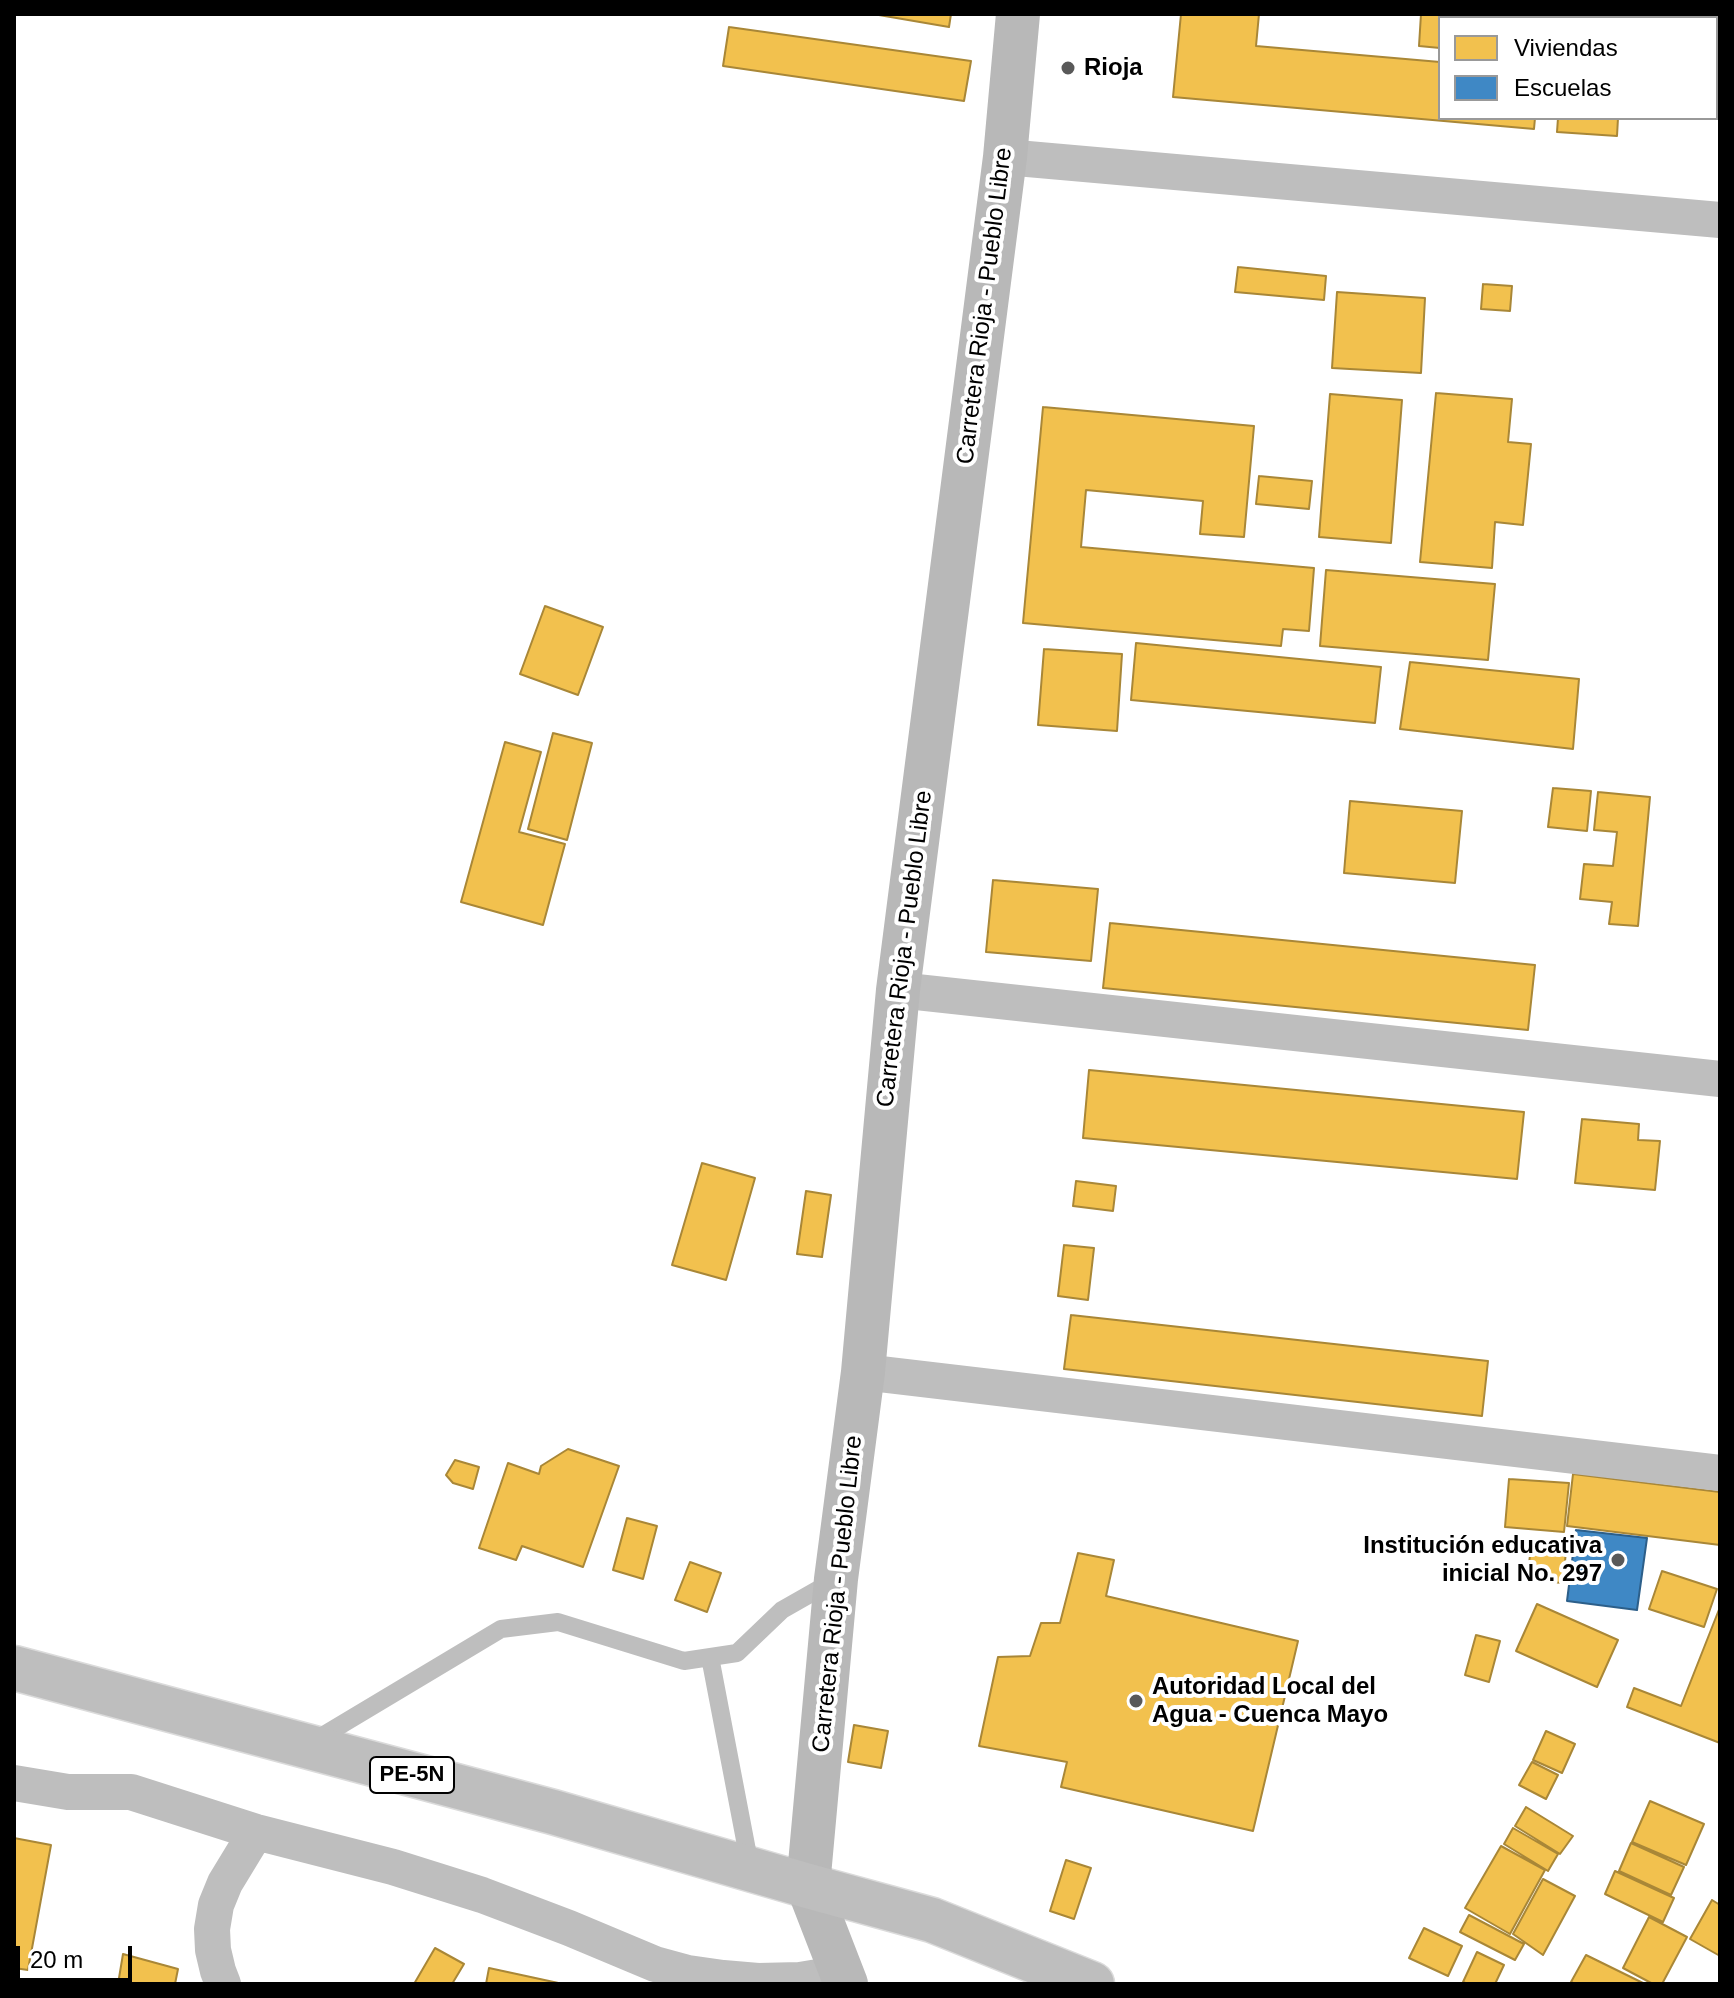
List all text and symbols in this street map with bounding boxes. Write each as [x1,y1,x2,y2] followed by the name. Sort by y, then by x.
[1438,16,1718,120] legend
[1514,34,1618,61] text: Viviendas
[1084,54,1143,82] place label: Rioja
[1059,59,1077,77] marker: Rioja
[1514,74,1611,101] text: Escuelas
[951,146,1019,466] street label: Carretera Rioja - Pueblo Libre
[871,789,939,1109] street label: Carretera Rioja - Pueblo Libre
[807,1434,869,1754] street label: Carretera Rioja - Pueblo Libre
[1363,1532,1602,1588] place label: Institución educativa inicial No. 297
[1609,1551,1627,1569] marker: Institución educativa inicial No. 297
[1152,1673,1388,1729] place label: Autoridad Local del Agua - Cuenca Mayo
[1127,1692,1145,1710] marker: Autoridad Local del Agua - Cuenca Mayo
[370,1757,454,1793] road number: PE-5N
[20,1930,136,1980] scale bar
[30,1946,83,1973] text: 20 m

